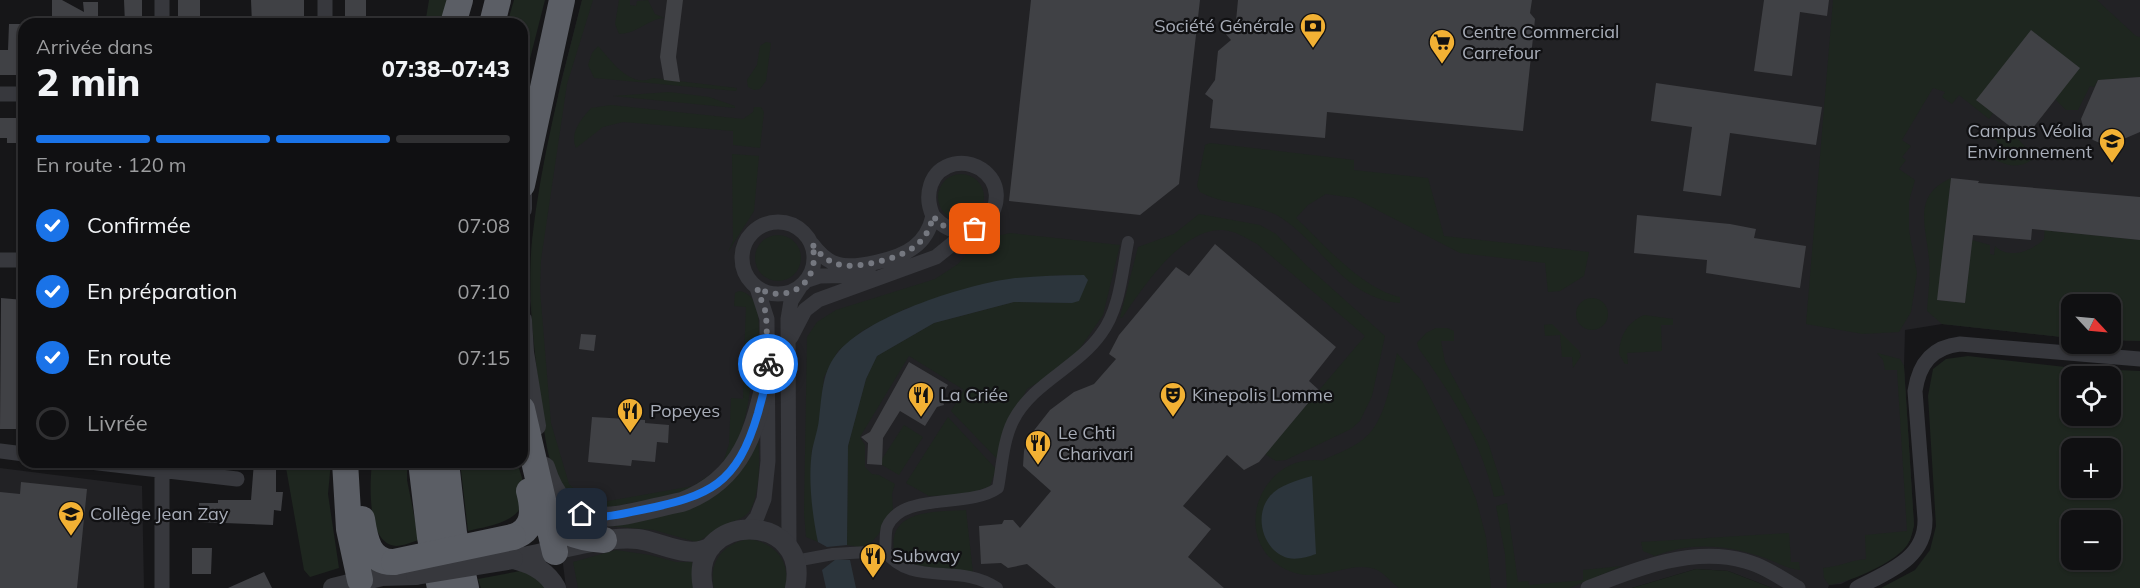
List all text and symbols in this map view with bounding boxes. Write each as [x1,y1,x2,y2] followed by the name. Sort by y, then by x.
[1298,11,1328,49] bank icon: Société Générale
[1154,14,1294,37] place label: Société Générale
[1462,20,1619,64] place label: Centre Commercial Carrefour
[1427,27,1457,65] supermarket icon: Centre Commercial Carrefour
[36,34,153,59] text: Arrivée dans
[382,55,510,83] text: 07:38–07:43
[36,57,141,106] text: 2 min
[1967,119,2092,163] place label: Campus Véolia Environnement
[2097,126,2127,164] school or university icon: Campus Véolia Environnement
[36,152,186,177] text: En route · 120 m
[949,203,1000,254] pin
[36,209,69,242] icon: check
[87,211,191,239] text: Confirmée
[958,212,991,245] icon: bag
[457,213,510,238] text: 07:08
[36,275,69,308] icon: check
[87,277,237,305] text: En préparation
[457,279,510,304] text: 07:10
[2061,294,2121,354] north arrow
[2061,294,2121,570] map controls
[738,334,798,394] courier
[36,341,69,374] icon: check
[87,343,171,371] text: En route
[457,345,510,370] text: 07:15
[752,348,785,381] icon: bike
[2061,366,2121,426] button: locate
[906,380,936,418] restaurant icon: La Criée
[1158,380,1188,418] theatre icon: Kinepolis Lomme
[940,383,1008,406] place label: La Criée
[1192,383,1333,406] place label: Kinepolis Lomme
[615,396,645,434] restaurant icon: Popeyes
[650,399,720,422] place label: Popeyes
[87,409,148,437] text: Livrée
[1058,421,1133,465] place label: Le Chti Charivari
[1023,428,1053,466] restaurant icon: Le Chti Charivari
[2061,438,2121,498] button: +
[556,488,607,539] pin
[565,497,598,530] icon: home
[56,499,86,537] school or university icon: Collège Jean Zay
[90,502,229,525] place label: Collège Jean Zay
[2061,510,2121,570] button: −
[858,541,888,579] restaurant icon: Subway
[892,544,960,567] place label: Subway

